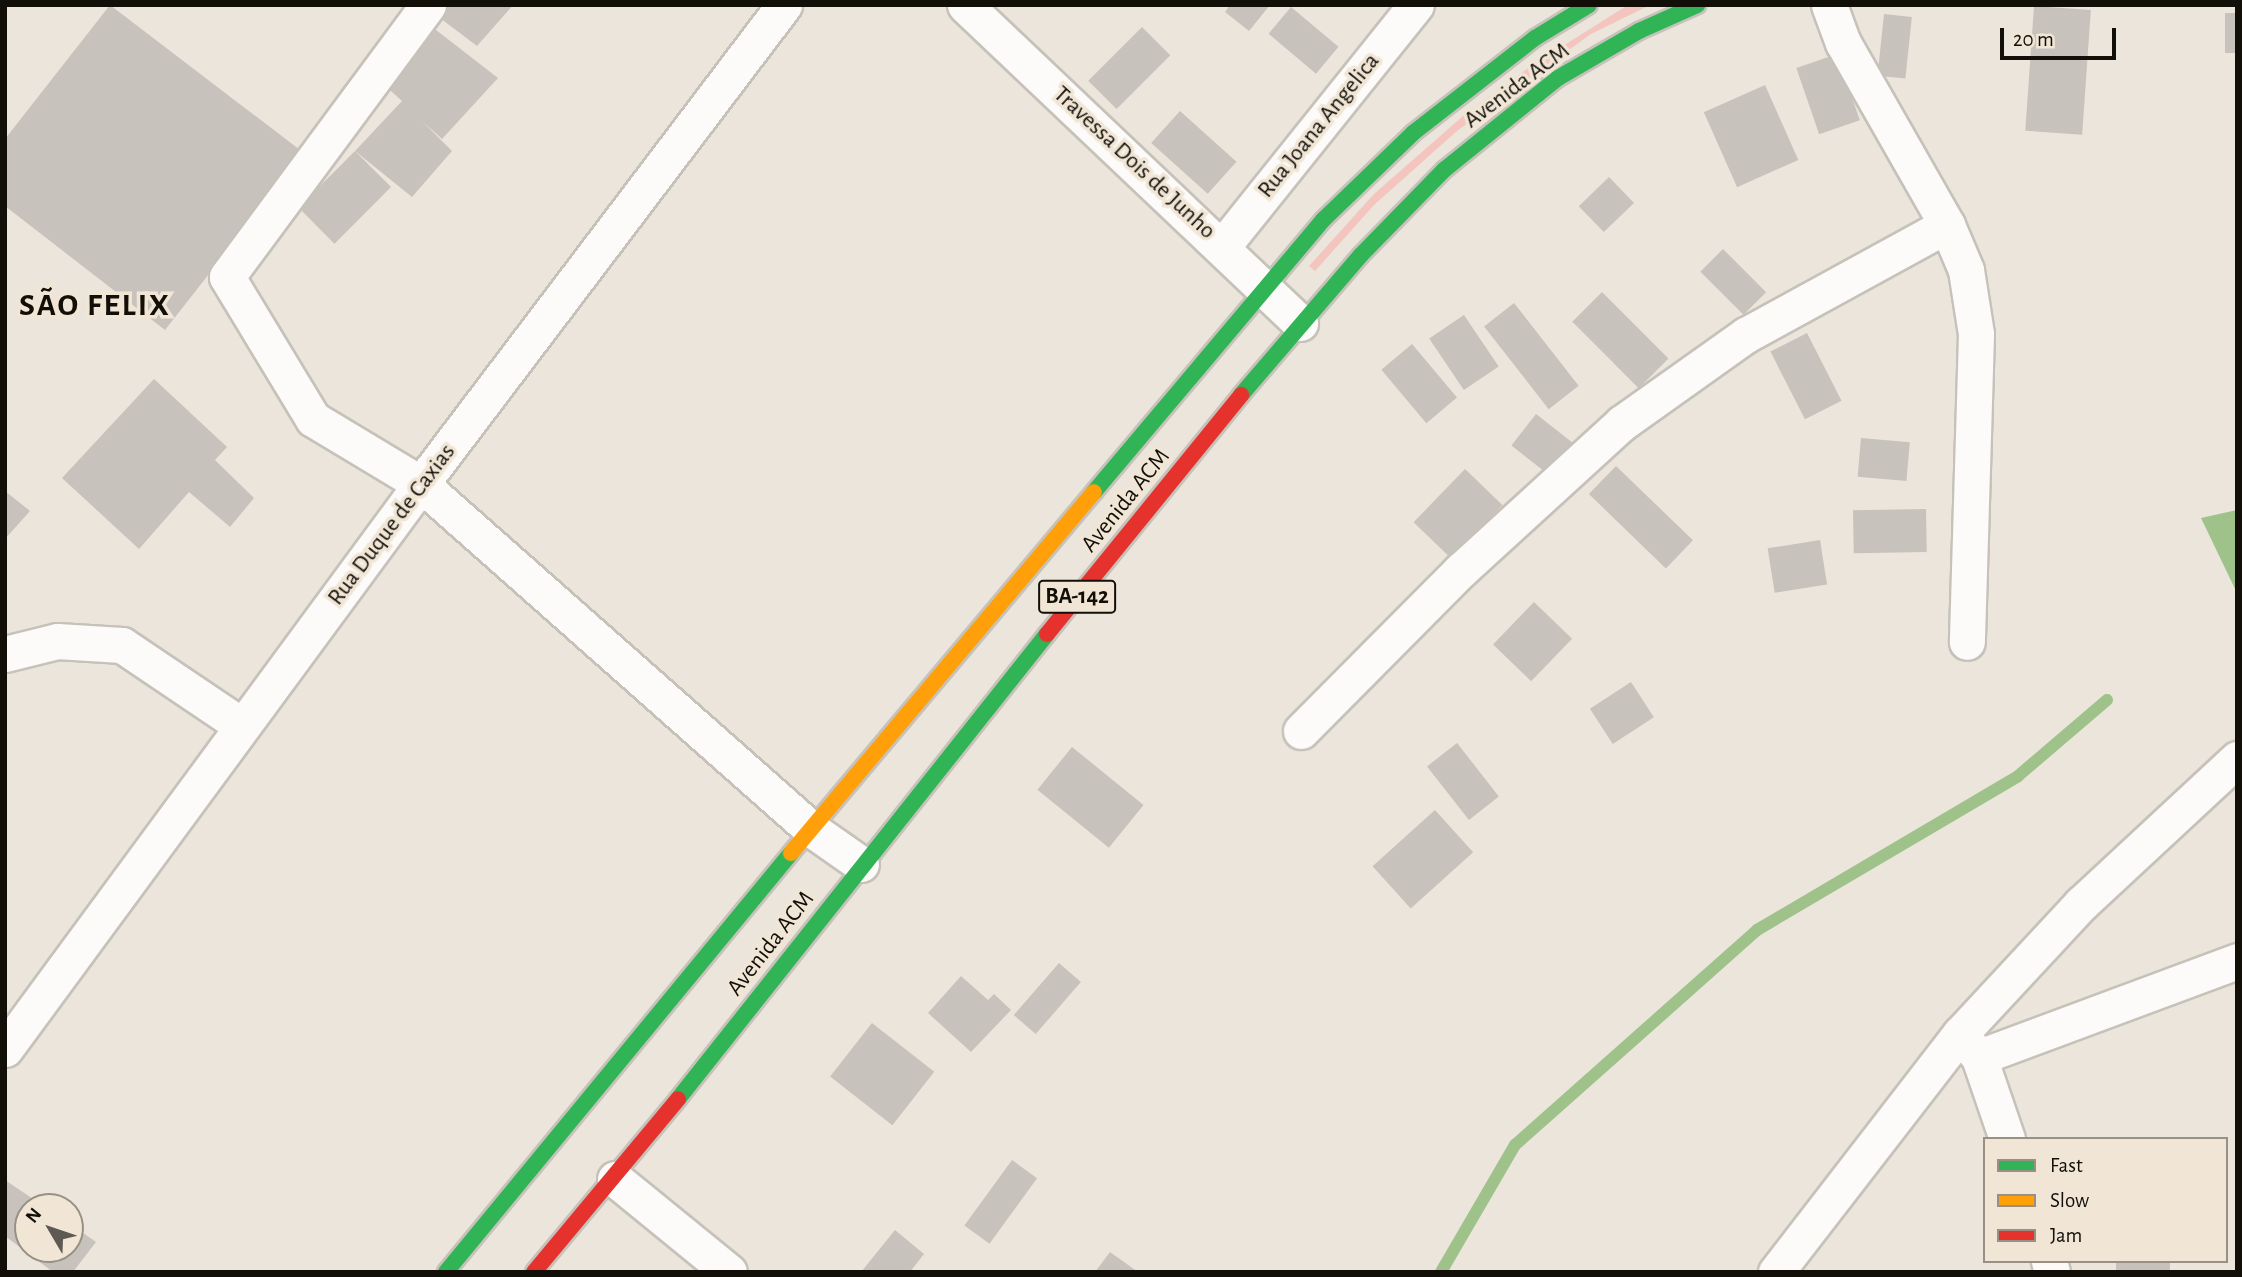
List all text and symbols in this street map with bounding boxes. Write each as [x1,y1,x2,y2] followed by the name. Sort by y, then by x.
[2004,14,2120,58] scale bar
[2013,29,2054,50] text: 20 m
[1458,37,1576,135] street label: Avenida ACM
[1252,48,1386,204] street label: Rua Joana Angelica
[1047,80,1221,246] street label: Travessa Dois de Junho
[20,286,170,324] district label: SÃO FELIX
[322,439,462,611] street label: Rua Duque de Caxias
[1076,443,1176,559] street label: Avenida ACM
[1037,578,1117,617] road number: BA-142
[721,886,821,1002] street label: Avenida ACM
[1983,1137,2228,1263] legend
[2050,1155,2083,1176] text: Fast
[2050,1190,2089,1211] text: Slow
[14,1193,84,1263] north arrow
[22,1205,45,1227] text: N
[2050,1225,2082,1246] text: Jam

